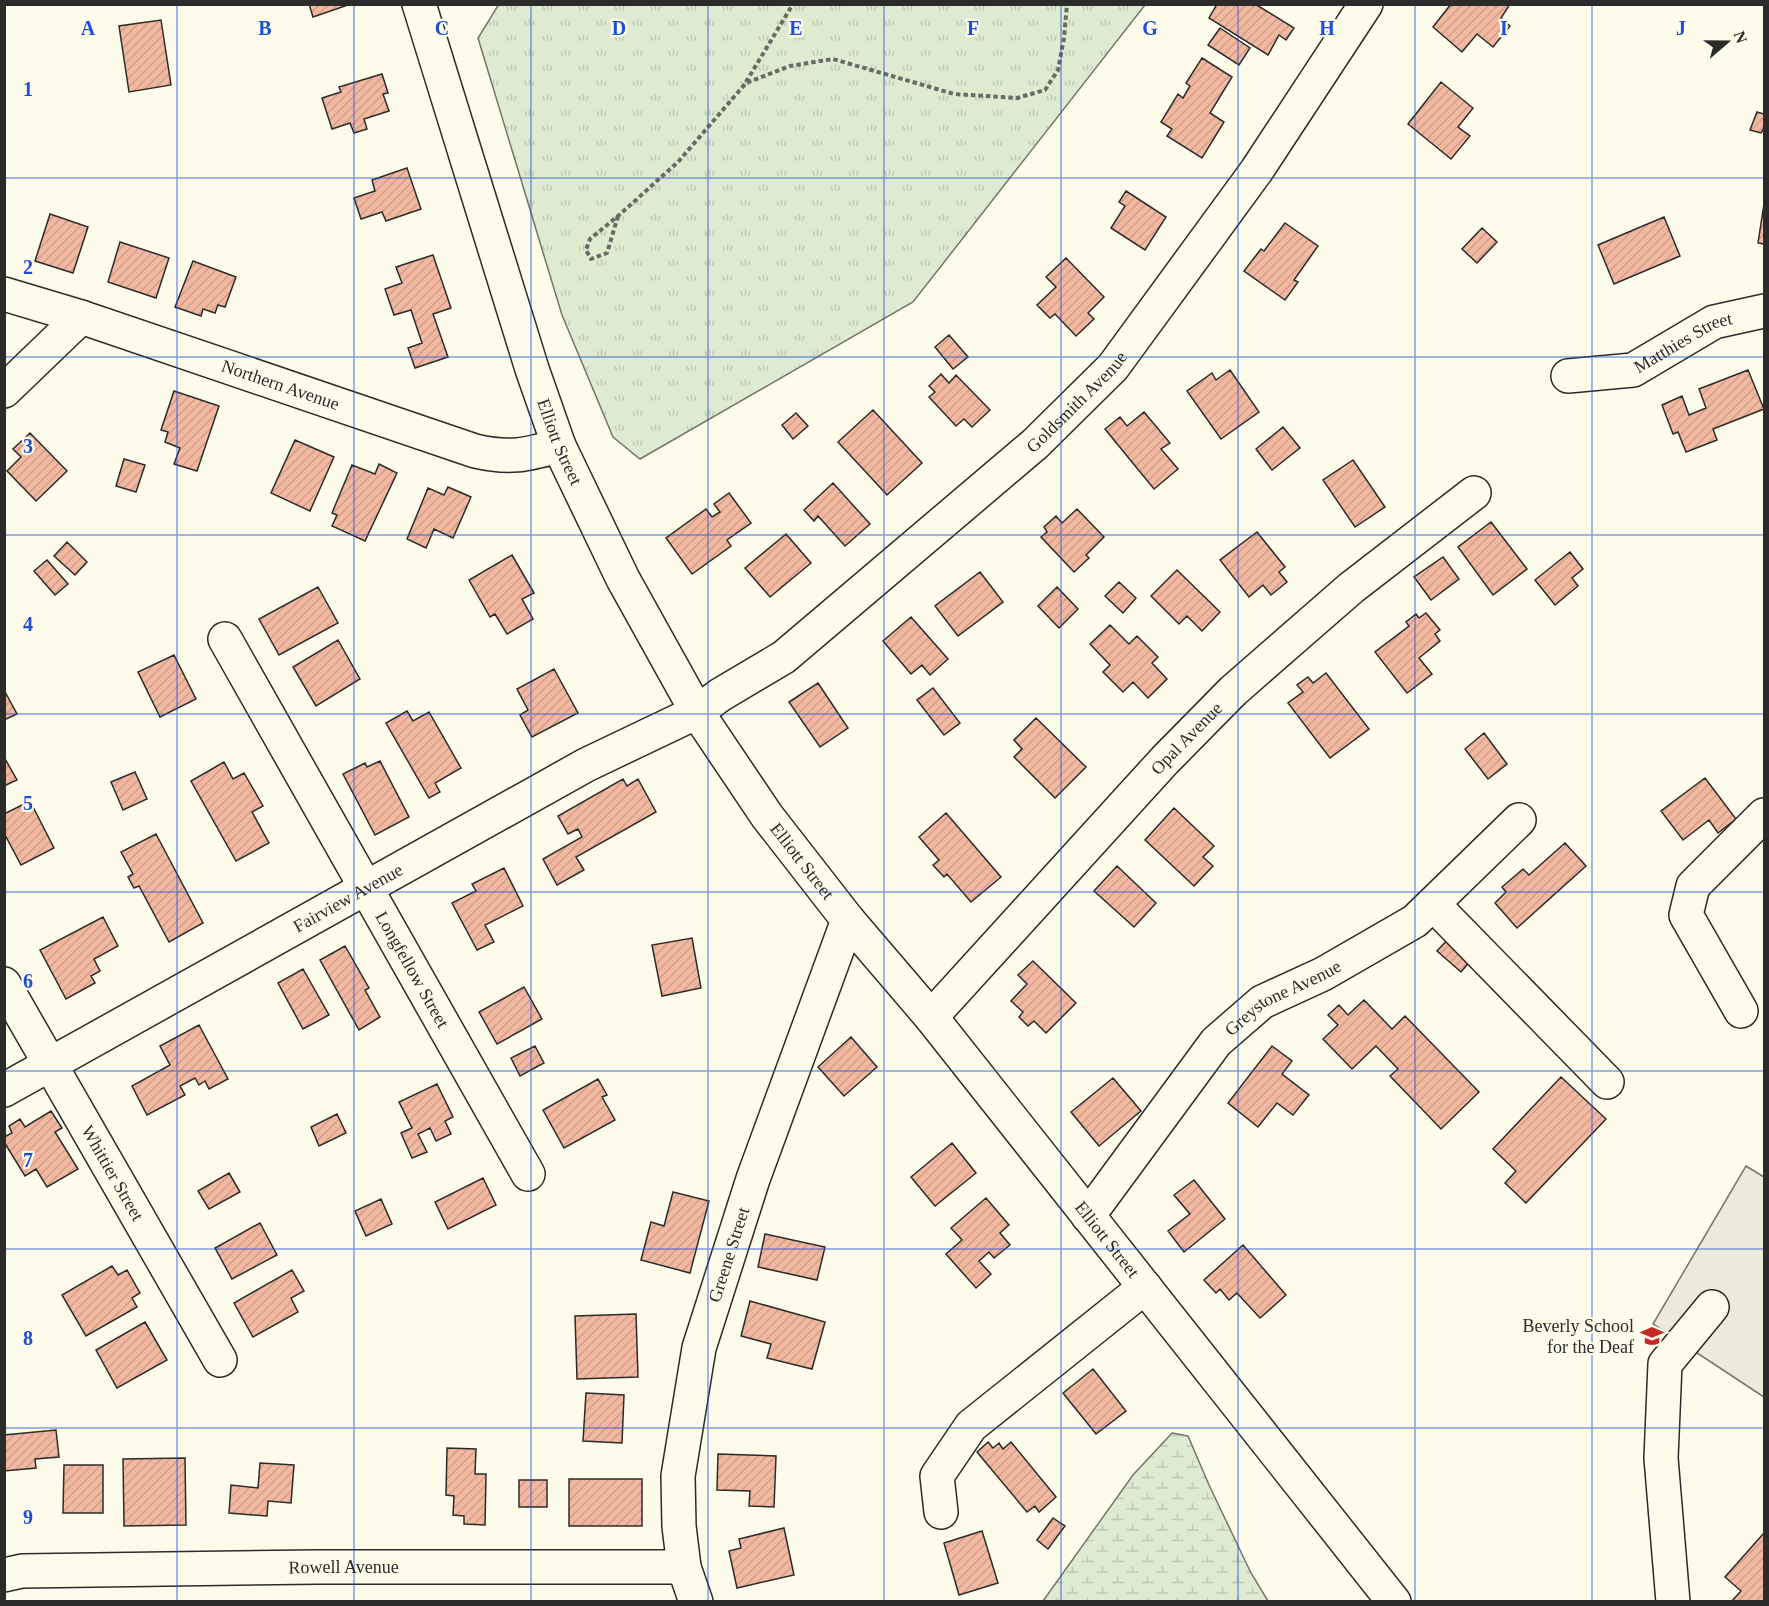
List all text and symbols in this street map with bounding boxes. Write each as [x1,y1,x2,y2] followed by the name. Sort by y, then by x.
[1697,12,1757,72] north arrow
[81,17,96,39] text: A
[258,17,272,39] text: B
[435,17,449,39] text: C
[612,17,626,39] text: D
[789,17,803,39] text: E
[967,17,979,39] text: F
[1142,17,1158,39] text: G
[1319,17,1335,39] text: H
[1500,17,1508,39] text: I
[1676,17,1686,39] text: J
[1731,29,1751,46] text: N
[23,78,33,100] text: 1
[23,256,33,278] text: 2
[1630,308,1734,377] street label: Matthies Street
[1022,348,1131,457] street label: Goldsmith Avenue
[219,356,342,414] street label: Northern Avenue
[533,396,586,488] street label: Elliott Street
[23,435,33,457] text: 3
[23,613,33,635] text: 4
[1147,698,1226,779] street label: Opal Avenue
[23,792,33,814] text: 5
[766,819,838,903] street label: Elliott Street
[290,859,406,936] street label: Fairview Avenue
[371,908,453,1031] street label: Longfellow Street
[1221,956,1344,1040] street label: Greystone Avenue
[23,970,33,992] text: 6
[77,1122,148,1224] street label: Whittier Street
[23,1149,33,1171] text: 7
[1071,1197,1143,1282] street label: Elliott Street
[704,1205,753,1305] street label: Greene Street
[1523,1316,1634,1357] place label: Beverly School for the Deaf
[1639,1323,1665,1349] school or university icon: Beverly School for the Deaf
[23,1327,33,1349] text: 8
[23,1506,33,1528] text: 9
[288,1557,399,1577] street label: Rowell Avenue

